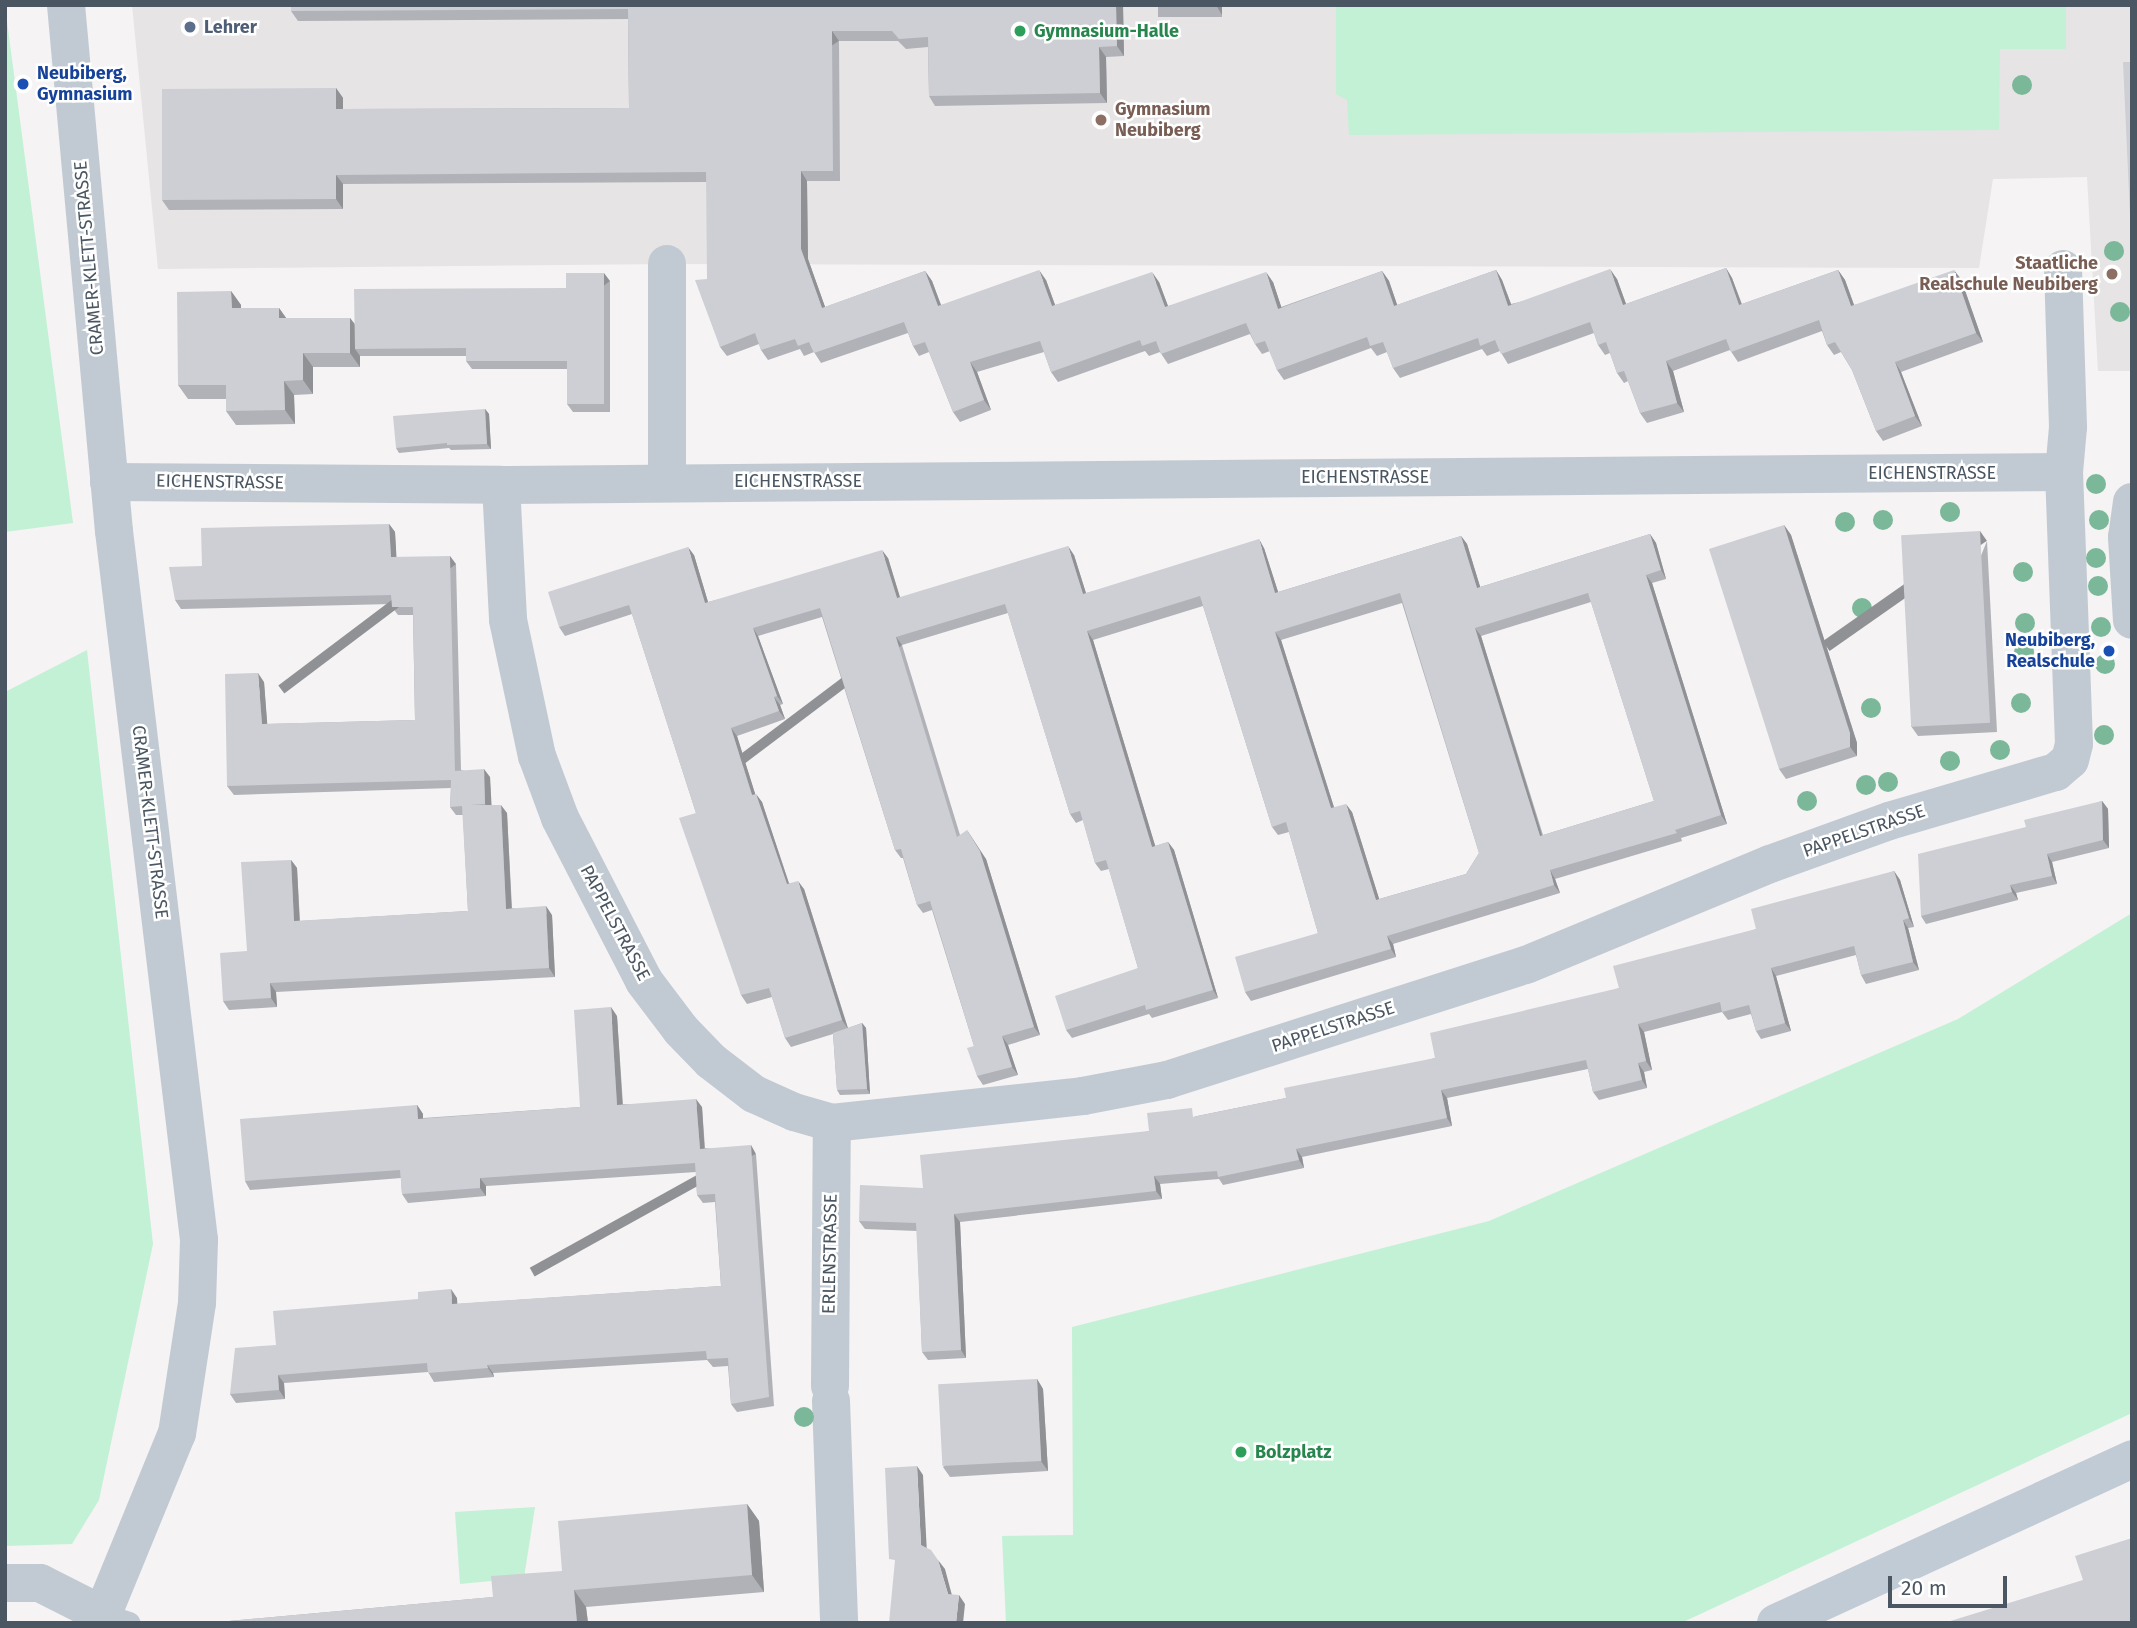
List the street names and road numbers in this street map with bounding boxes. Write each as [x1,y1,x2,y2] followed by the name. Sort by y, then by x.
[70,160,108,356] street label: CRAMER-KLETT-STRASSE
[1868,462,1996,484] street label: EICHENSTRASSE
[1301,466,1429,488] street label: EICHENSTRASSE
[156,470,284,494] street label: EICHENSTRASSE
[734,470,862,492] street label: EICHENSTRASSE
[127,724,173,920] street label: CRAMER-KLETT-STRASSE
[1800,800,1928,862] street label: PAPPELSTRASSE
[575,861,655,985] street label: PAPPELSTRASSE
[1269,997,1397,1057] street label: PAPPELSTRASSE
[818,1194,842,1314] street label: ERLENSTRASSE

